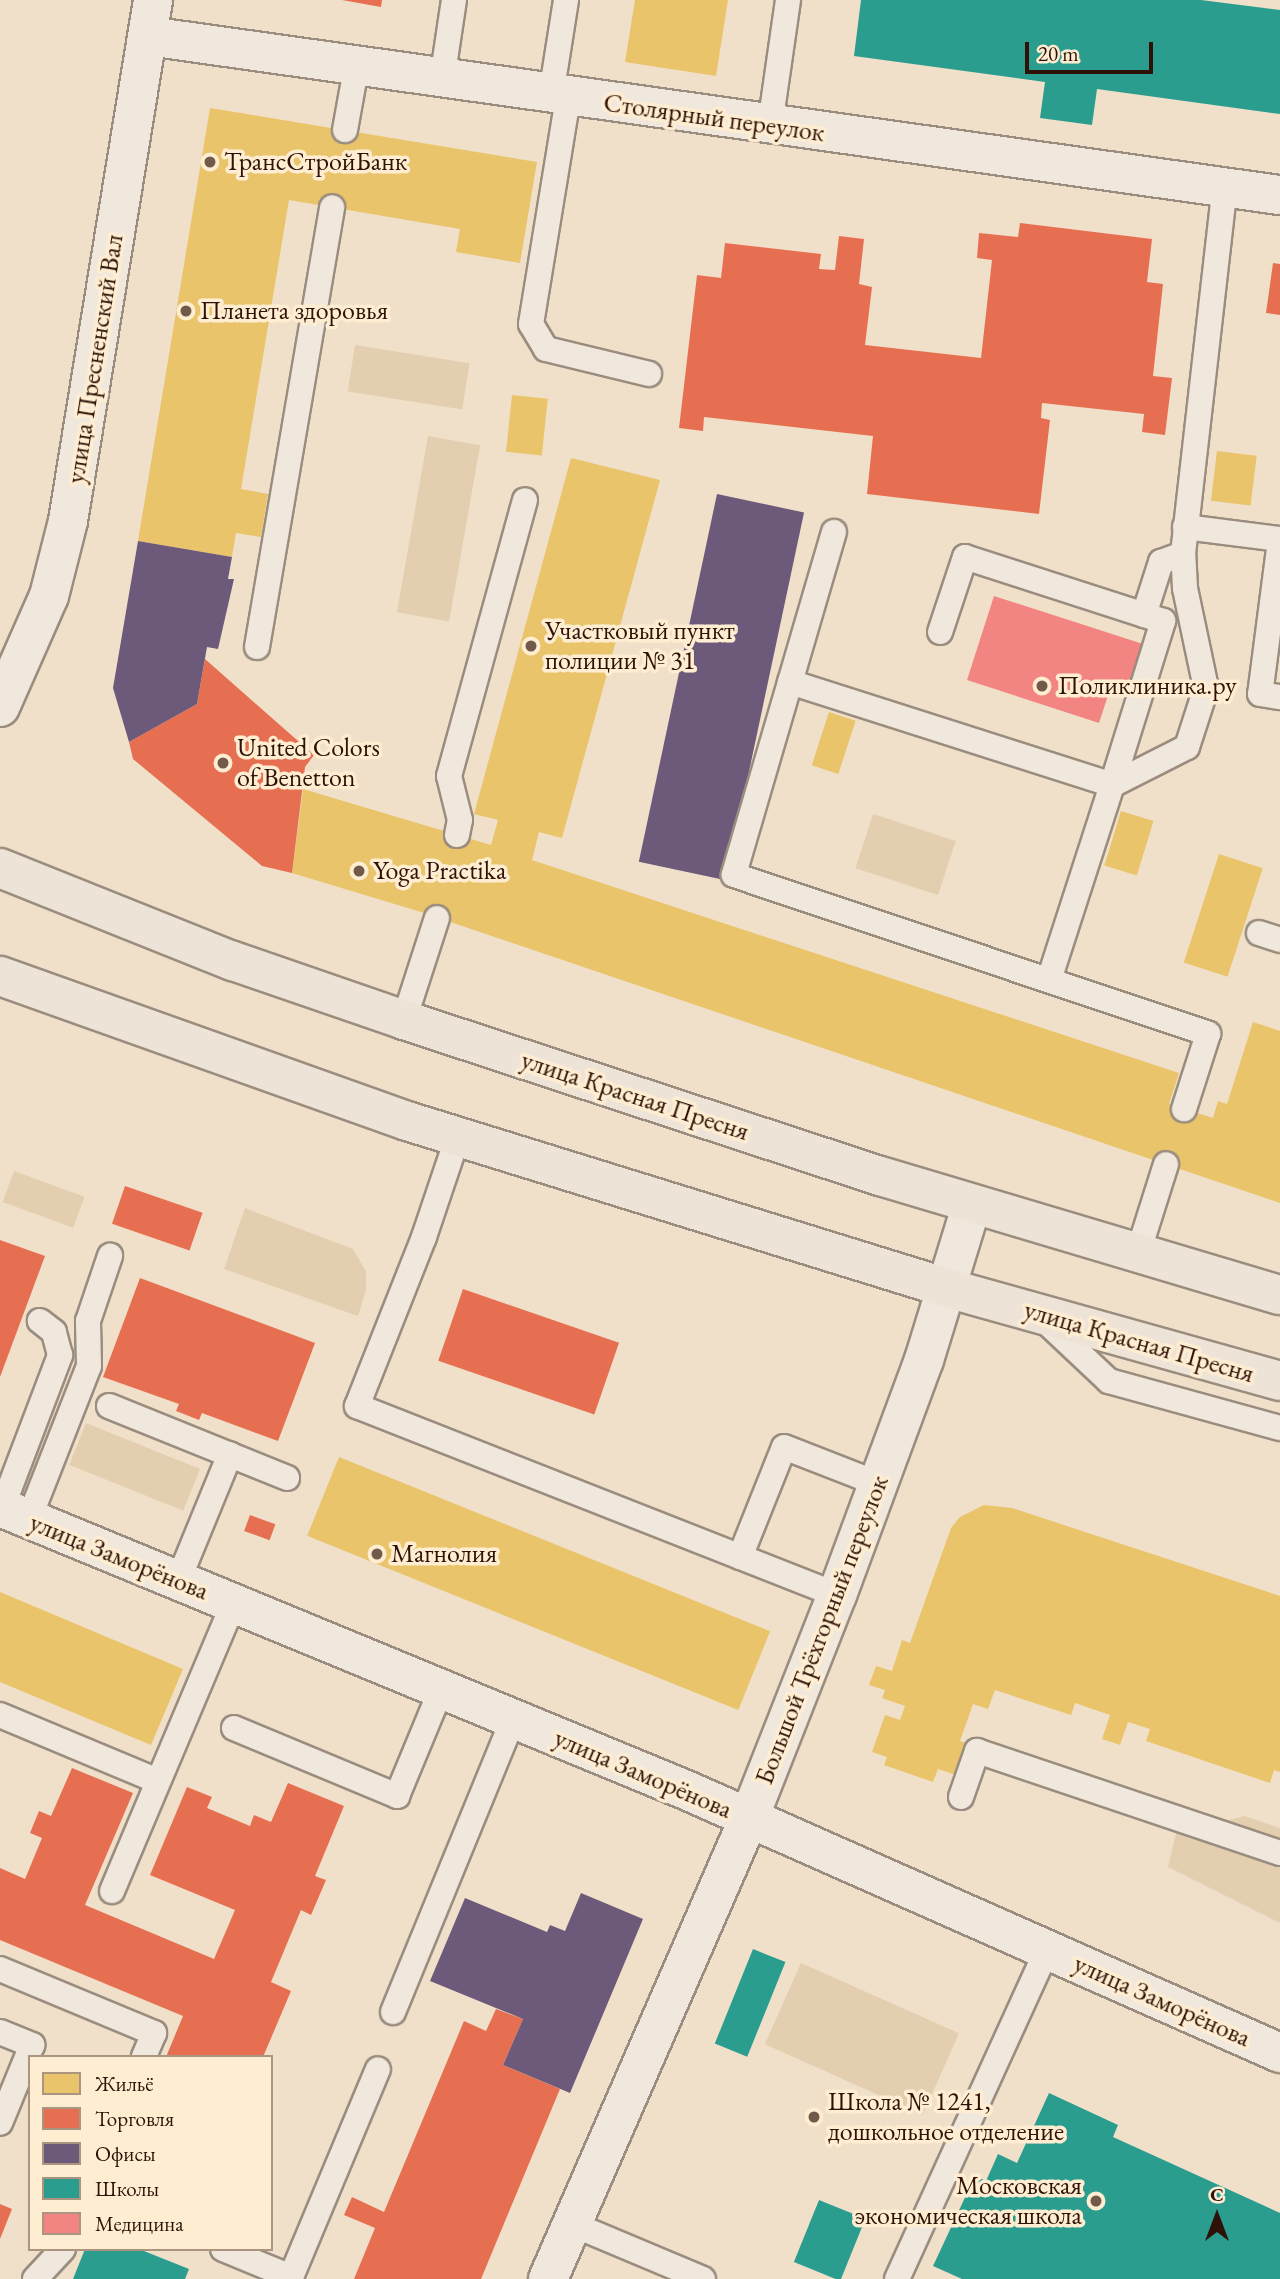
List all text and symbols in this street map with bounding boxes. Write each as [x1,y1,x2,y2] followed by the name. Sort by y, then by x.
[1028,28,1156,72] scale bar
[1038,40,1079,67] text: 20 m
[602,87,826,149] street label: Столярный переулок
[224,146,407,178] place label: ТрансСтройБанк
[202,154,218,170] marker: ТрансСтройБанк
[60,232,130,486] street label: улица Пресненский Вал
[200,295,388,327] place label: Планета здоровья
[178,303,194,319] marker: Планета здоровья
[545,615,735,676] place label: Участковый пункт полиции № 31
[523,638,539,654] marker: Участковый пункт полиции № 31
[1058,670,1237,702] place label: Поликлиника.ру
[1032,676,1052,696] marker: Поликлиника.ру
[237,732,380,794] place label: United Colors of Benetton
[215,755,231,771] marker: United Colors of Benetton
[373,855,506,887] place label: Yoga Practika
[351,863,367,879] marker: Yoga Practika
[517,1044,753,1148] street label: улица Красная Пресня
[1020,1294,1258,1390] street label: улица Красная Пресня
[749,1471,895,1789] street label: Большой Трёхгорный переулок
[25,1507,213,1607] street label: улица Заморёнова
[391,1538,497,1570] place label: Магнолия
[369,1546,385,1562] marker: Магнолия
[549,1722,737,1826] street label: улица Заморёнова
[1069,1948,1255,2054] street label: улица Заморёнова
[28,2055,273,2251] legend
[95,2070,154,2097] text: Жильё
[828,2086,1064,2148] place label: Школа № 1241, дошкольное отделение
[95,2105,174,2132] text: Торговля
[806,2109,822,2125] marker: Школа № 1241, дошкольное отделение
[95,2140,155,2167] text: Офисы
[855,2170,1082,2232] place label: Московская экономическая школа
[95,2175,159,2202] text: Школы
[1182,2181,1252,2251] north arrow
[1210,2182,1224,2207] text: С
[1088,2193,1104,2209] marker: Московская экономическая школа
[95,2210,184,2237] text: Медицина

